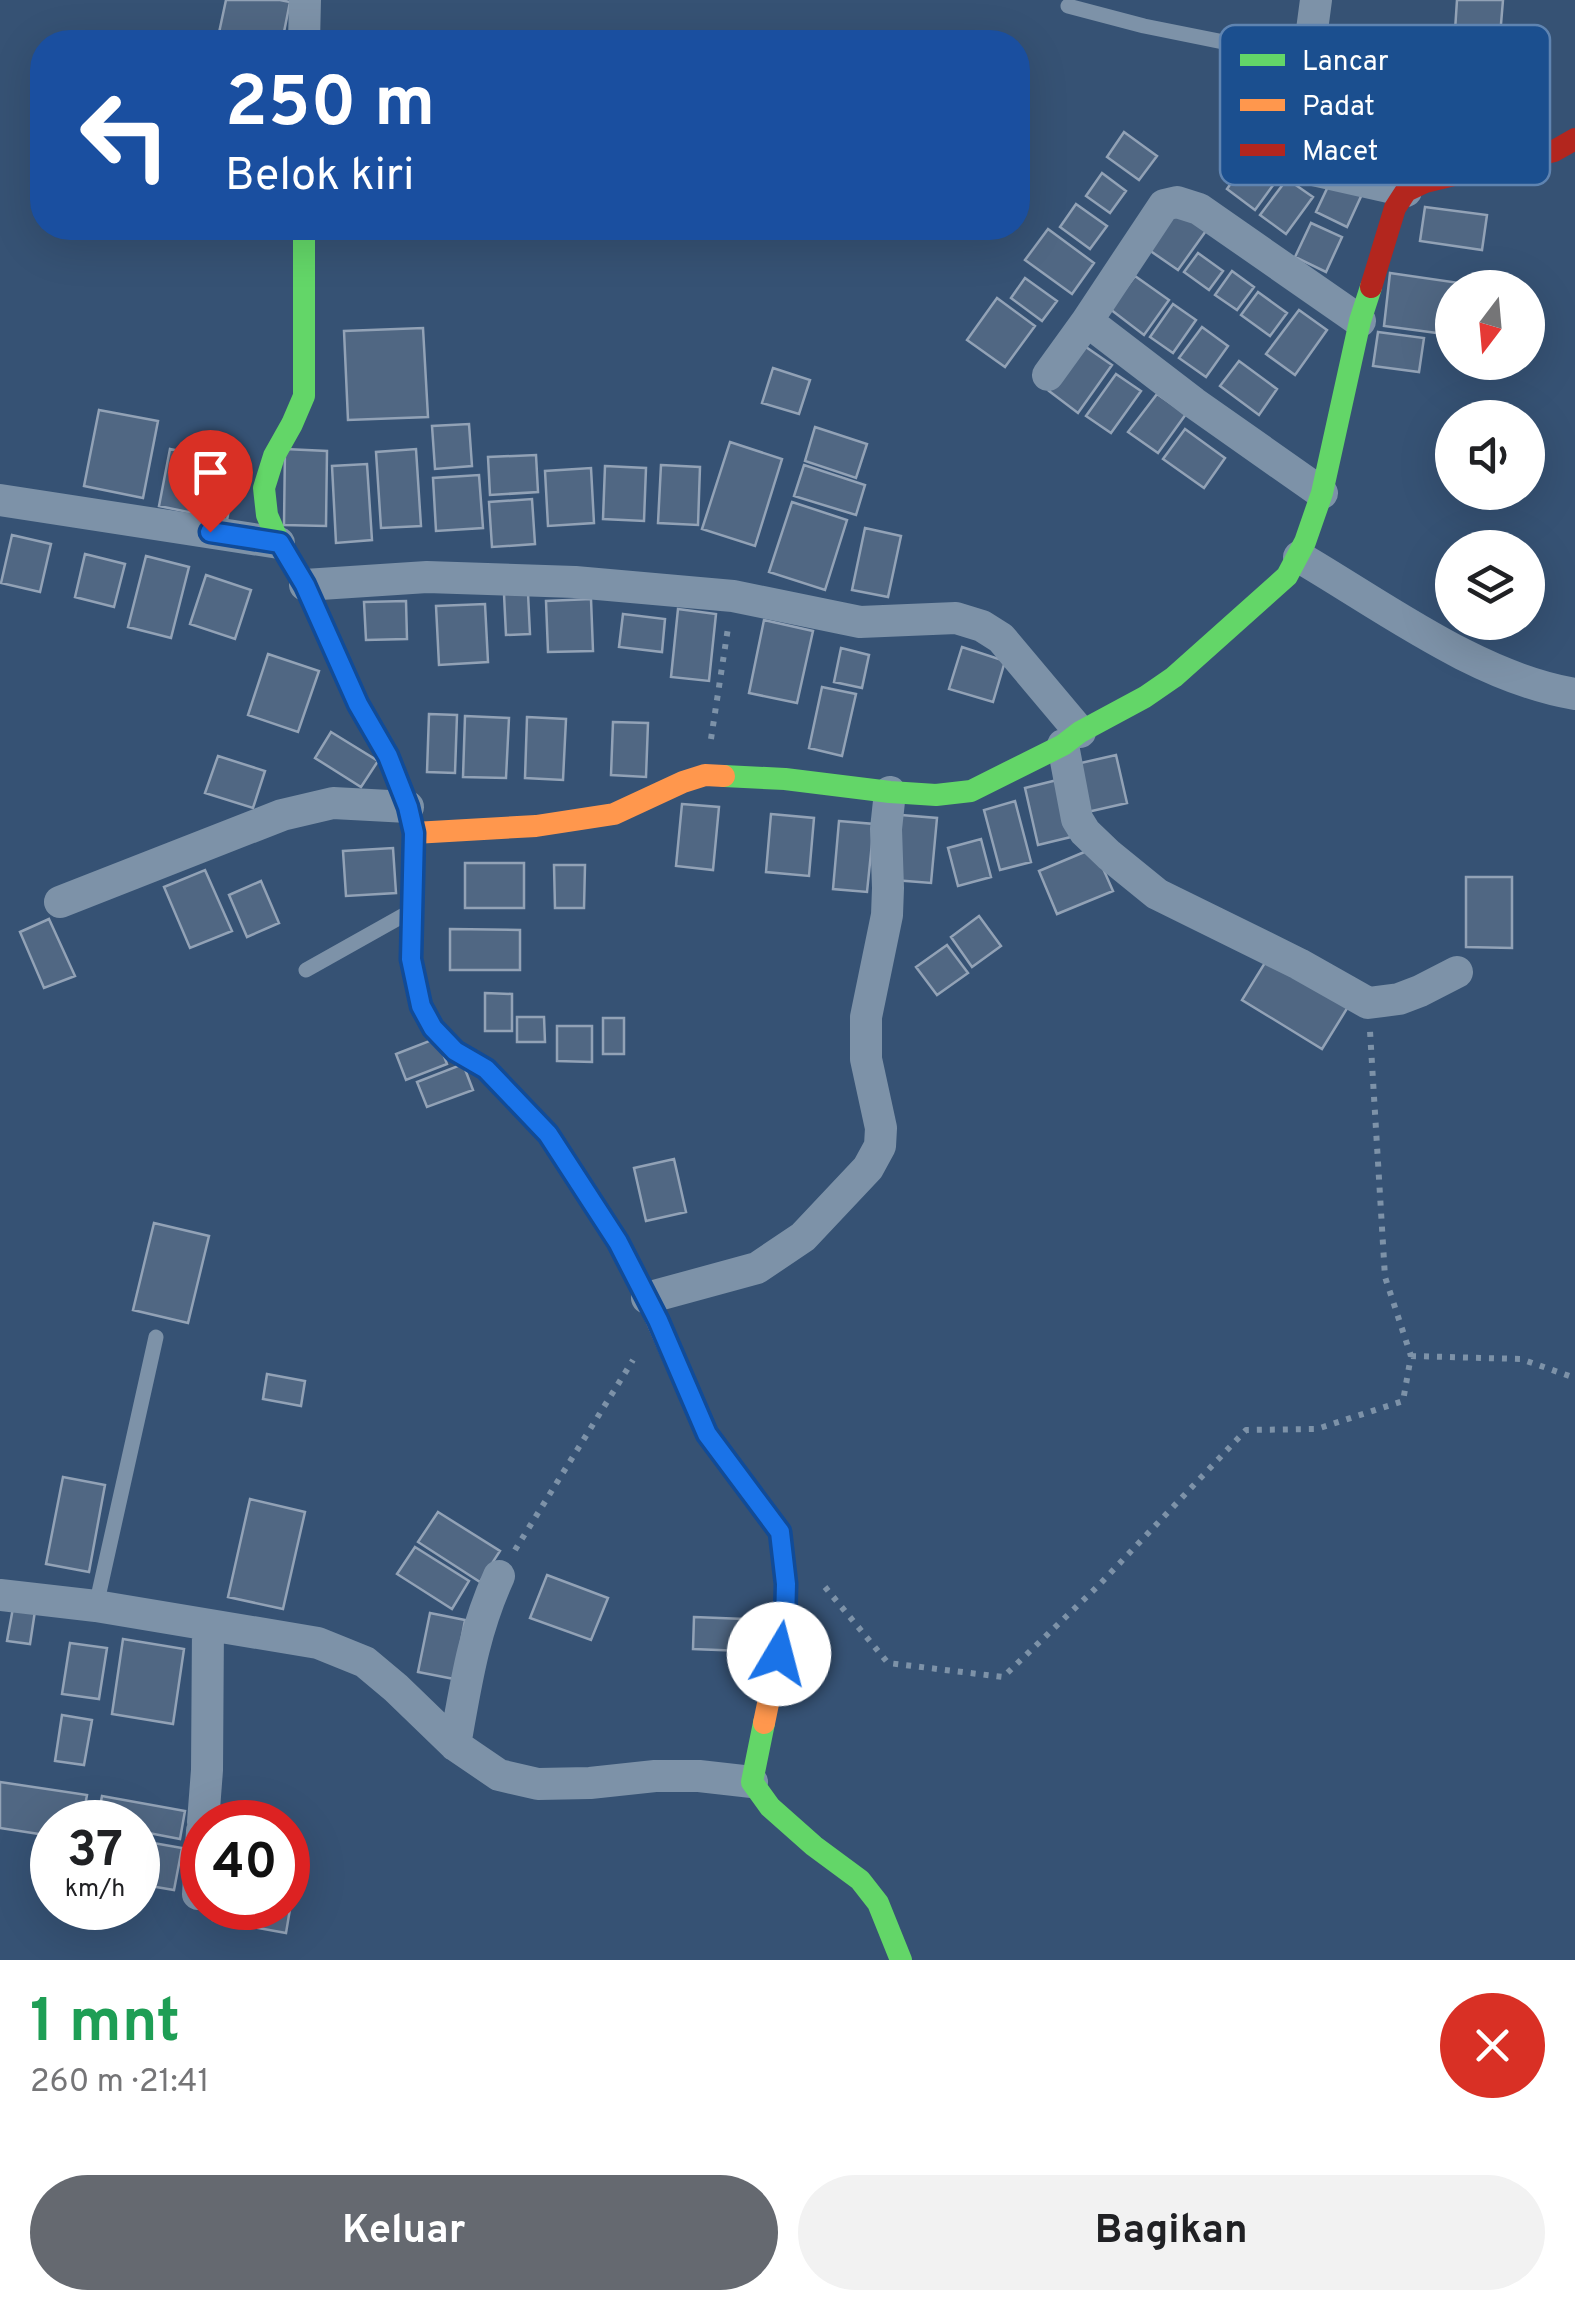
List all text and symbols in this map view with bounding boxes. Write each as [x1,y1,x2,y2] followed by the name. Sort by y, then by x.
[1220,25,1550,185] legend
[1302,45,1389,81] text: Lancar
[225,62,435,151] text: 250 m
[60,70,190,200] icon: left
[1302,90,1375,126] text: Padat
[1302,135,1378,171] text: Macet
[225,149,415,206] text: Belok kiri
[1435,270,1545,380] north arrow
[1435,270,1545,640] map controls
[1435,400,1545,510] button: sound
[168,430,253,533] pin
[183,445,238,500] icon: arrive
[1435,530,1545,640] button: layers
[727,1602,831,1706] position arrow
[180,1800,310,1930] speed limit sign: 40
[67,1821,123,1884] text: 37
[65,1874,125,1906] text: km/h
[30,1987,180,2063] text: 1 mnt
[1440,1993,1545,2098] button: close
[30,2063,209,2103] text: 260 m · 21:41
[30,2175,778,2290] button: Keluar
[798,2175,1545,2290] button: Bagikan

